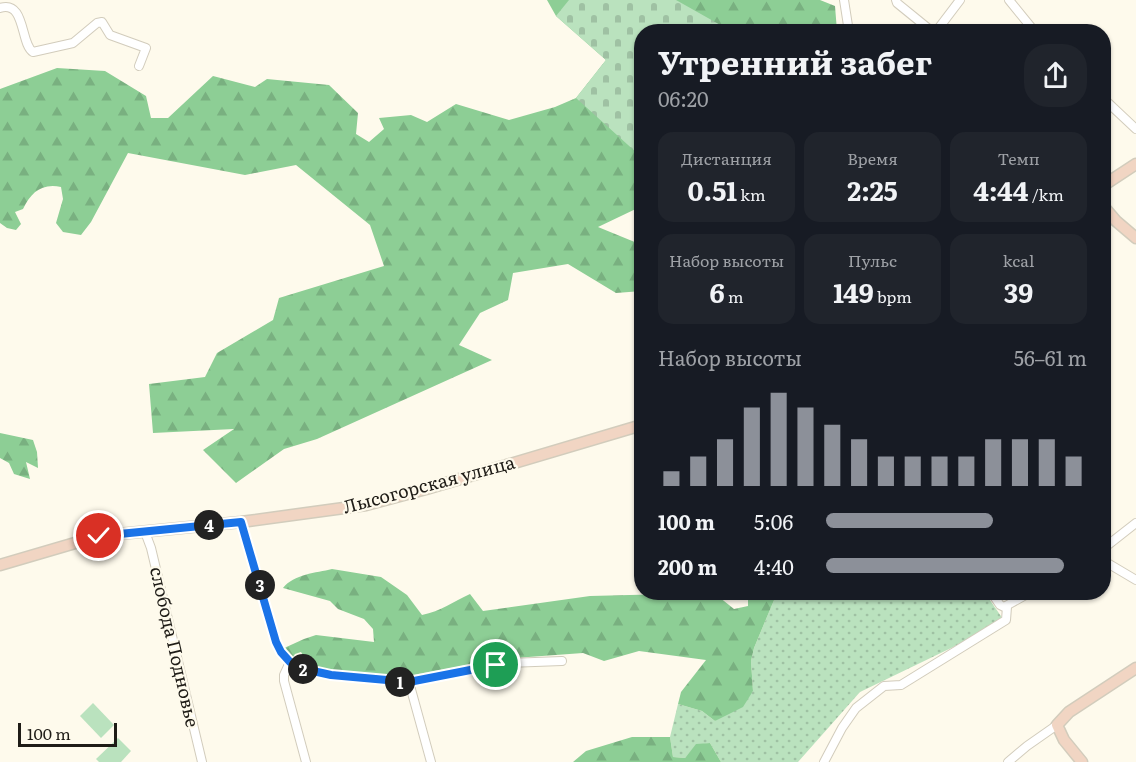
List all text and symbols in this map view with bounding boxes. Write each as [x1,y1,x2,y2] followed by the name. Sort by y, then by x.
[658,36,932,85] text: Утренний забег
[1024,44,1087,107] button: share
[658,83,708,113] text: 06:20
[681,146,772,170] text: Дистанция
[847,146,898,170] text: Время
[997,146,1040,170] text: Темп
[688,170,737,209] text: 0.51
[847,170,898,209] text: 2:25
[973,170,1028,209] text: 4:44
[737,182,765,206] text: km
[1028,182,1064,206] text: /km
[669,248,784,272] text: Набор высоты
[848,248,897,272] text: Пульс
[1003,248,1034,272] text: kcal
[710,272,725,311] text: 6
[833,272,874,311] text: 149
[1004,272,1033,311] text: 39
[725,284,743,308] text: m
[874,284,912,308] text: bpm
[658,342,802,372] text: Набор высоты
[1014,342,1087,372] text: 56–61 m
[340,448,518,520] street label: Лысогорская улица
[658,506,715,536] text: 100 m
[754,506,793,536] text: 5:06
[73,510,124,561] pin
[194,510,224,540] pin: 4
[204,513,214,537] text: 4
[82,519,115,552] icon: check
[658,551,717,581] text: 200 m
[754,551,794,581] text: 4:40
[144,564,207,730] street label: слобода Подновье
[245,570,275,600] pin: 3
[256,573,264,597] text: 3
[470,639,521,690] pin
[479,648,512,681] icon: arrive
[288,654,318,684] pin: 2
[299,657,307,681] text: 2
[385,667,415,697] pin: 1
[397,670,403,694] text: 1
[18,720,117,748] scale bar
[27,721,71,745] text: 100 m

